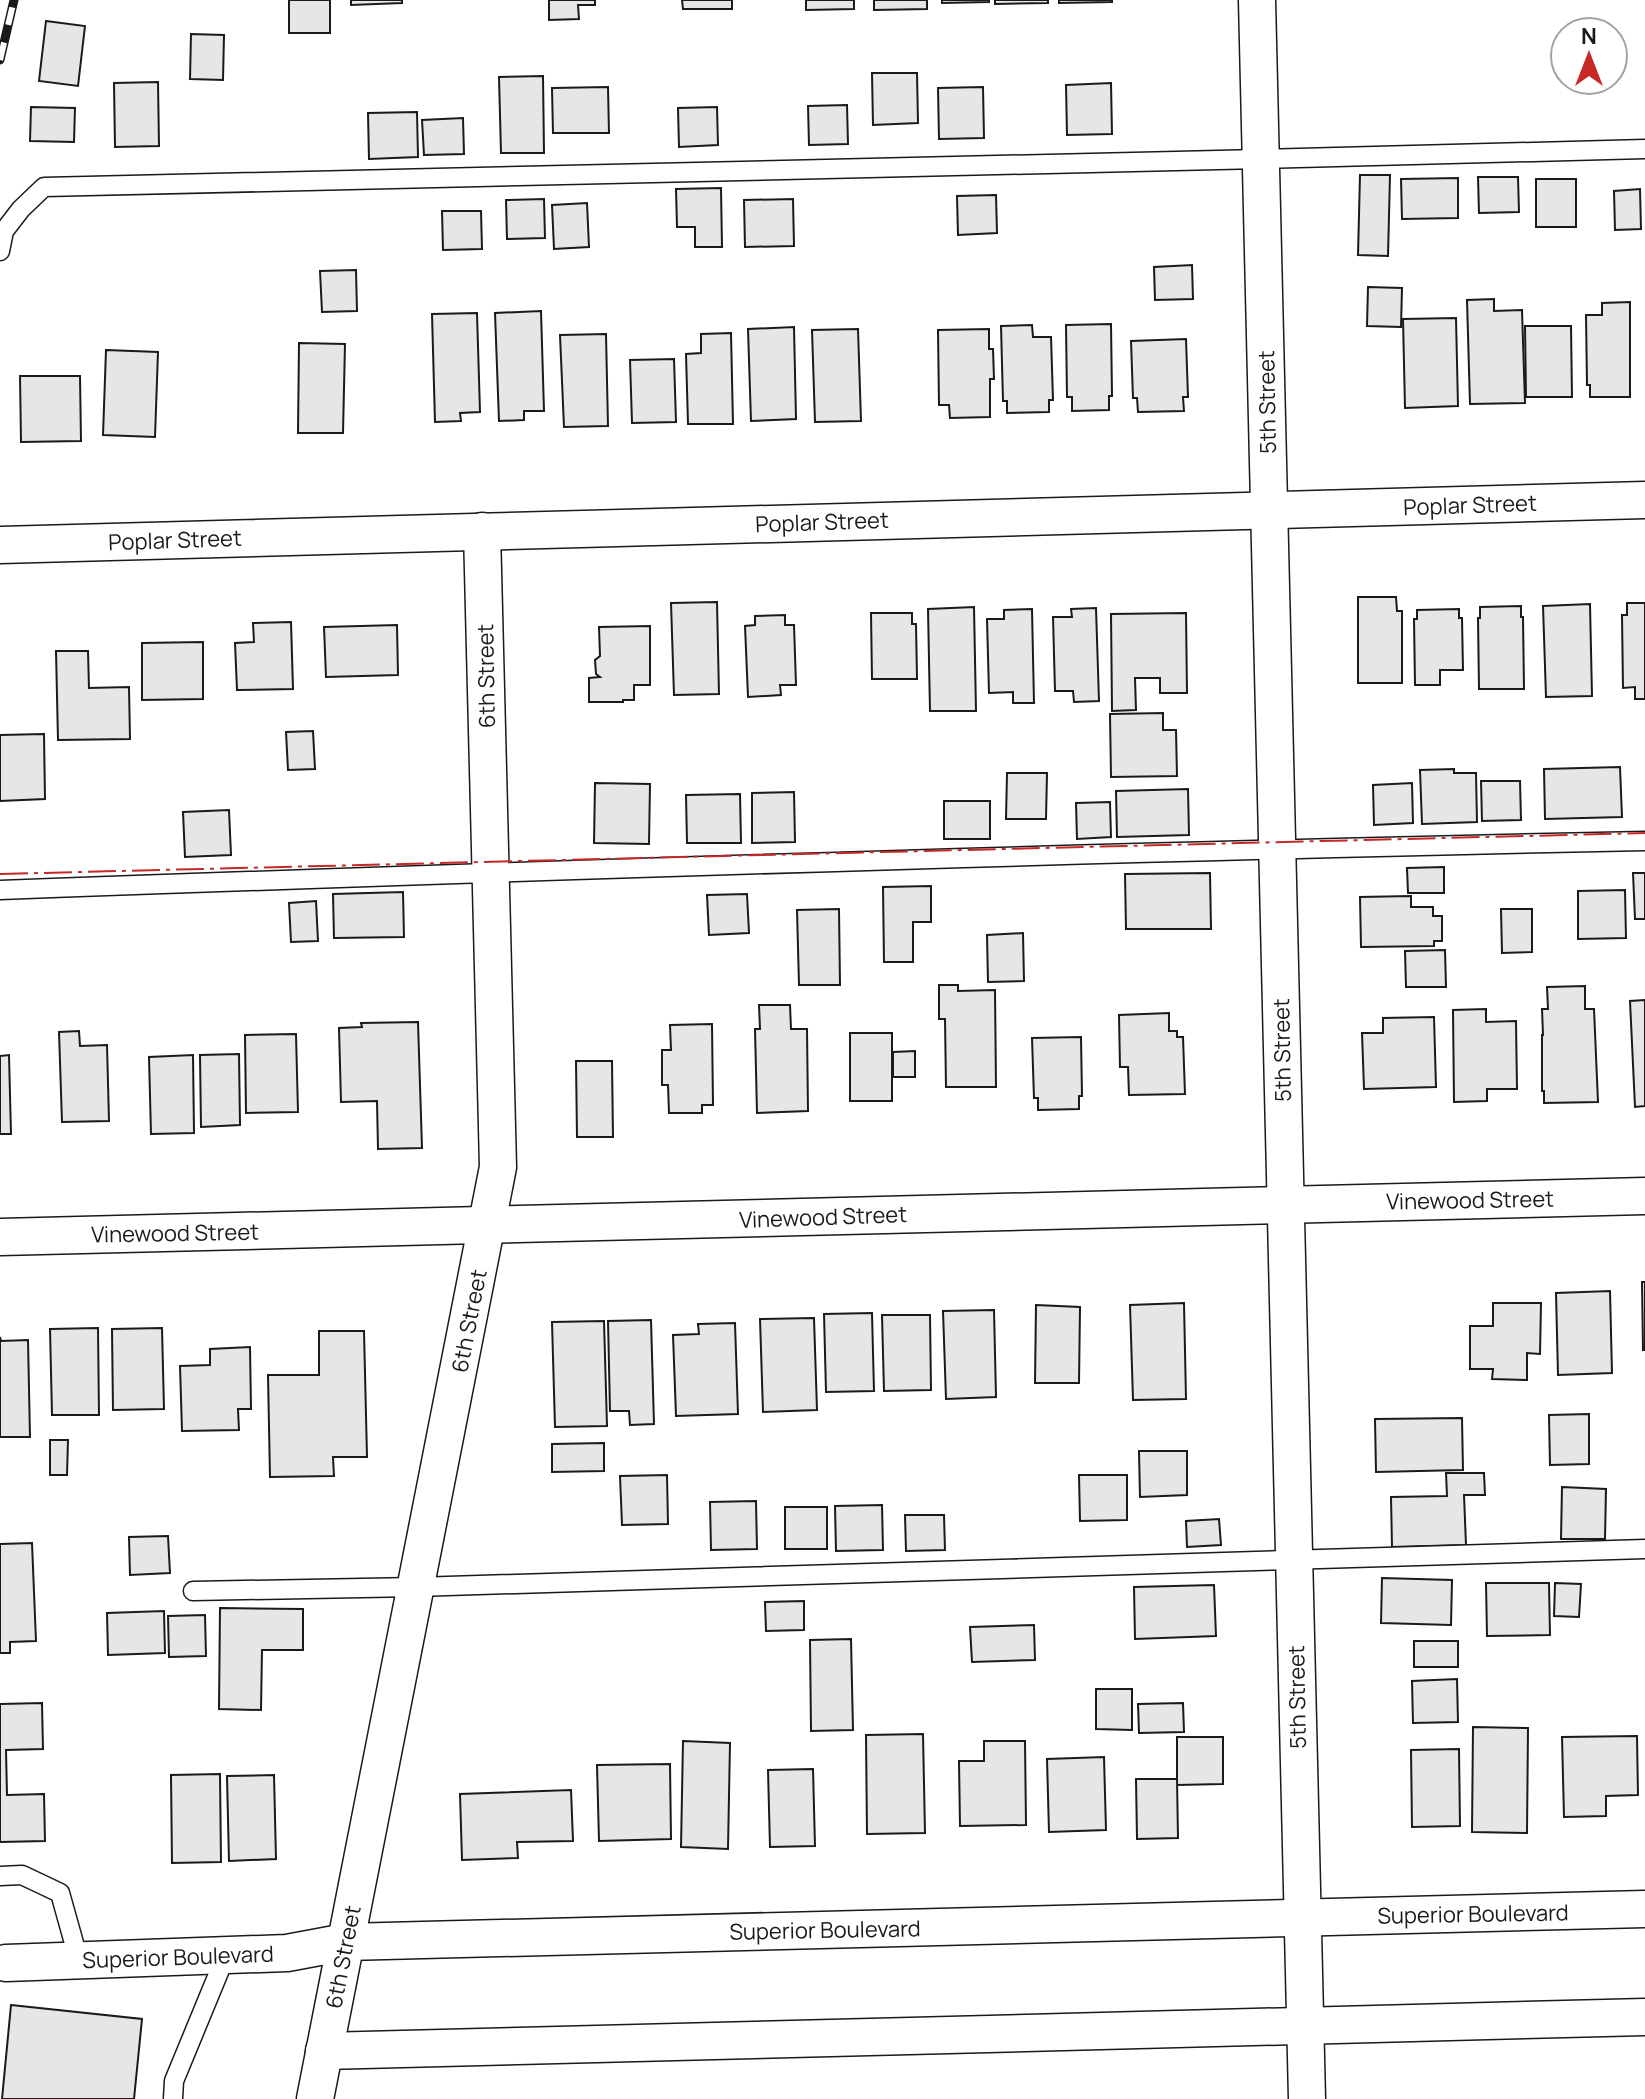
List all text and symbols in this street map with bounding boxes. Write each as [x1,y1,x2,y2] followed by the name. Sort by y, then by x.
[1549,16,1629,96] north arrow
[1581,21,1597,51] text: N
[1251,350,1283,454] street label: 5th Street
[1403,488,1537,522] street label: Poplar Street
[755,505,889,539] street label: Poplar Street
[108,523,242,557] street label: Poplar Street
[470,623,502,729] street label: 6th Street
[1266,998,1298,1102] street label: 5th Street
[1386,1184,1554,1216] street label: Vinewood Street
[739,1199,908,1235] street label: Vinewood Street
[91,1217,259,1249] street label: Vinewood Street
[444,1267,494,1375] street label: 6th Street
[1281,1645,1313,1749] street label: 5th Street
[1377,1897,1569,1931] street label: Superior Boulevard
[318,1903,368,2011] street label: 6th Street
[729,1913,921,1947] street label: Superior Boulevard
[82,1939,274,1975] street label: Superior Boulevard

